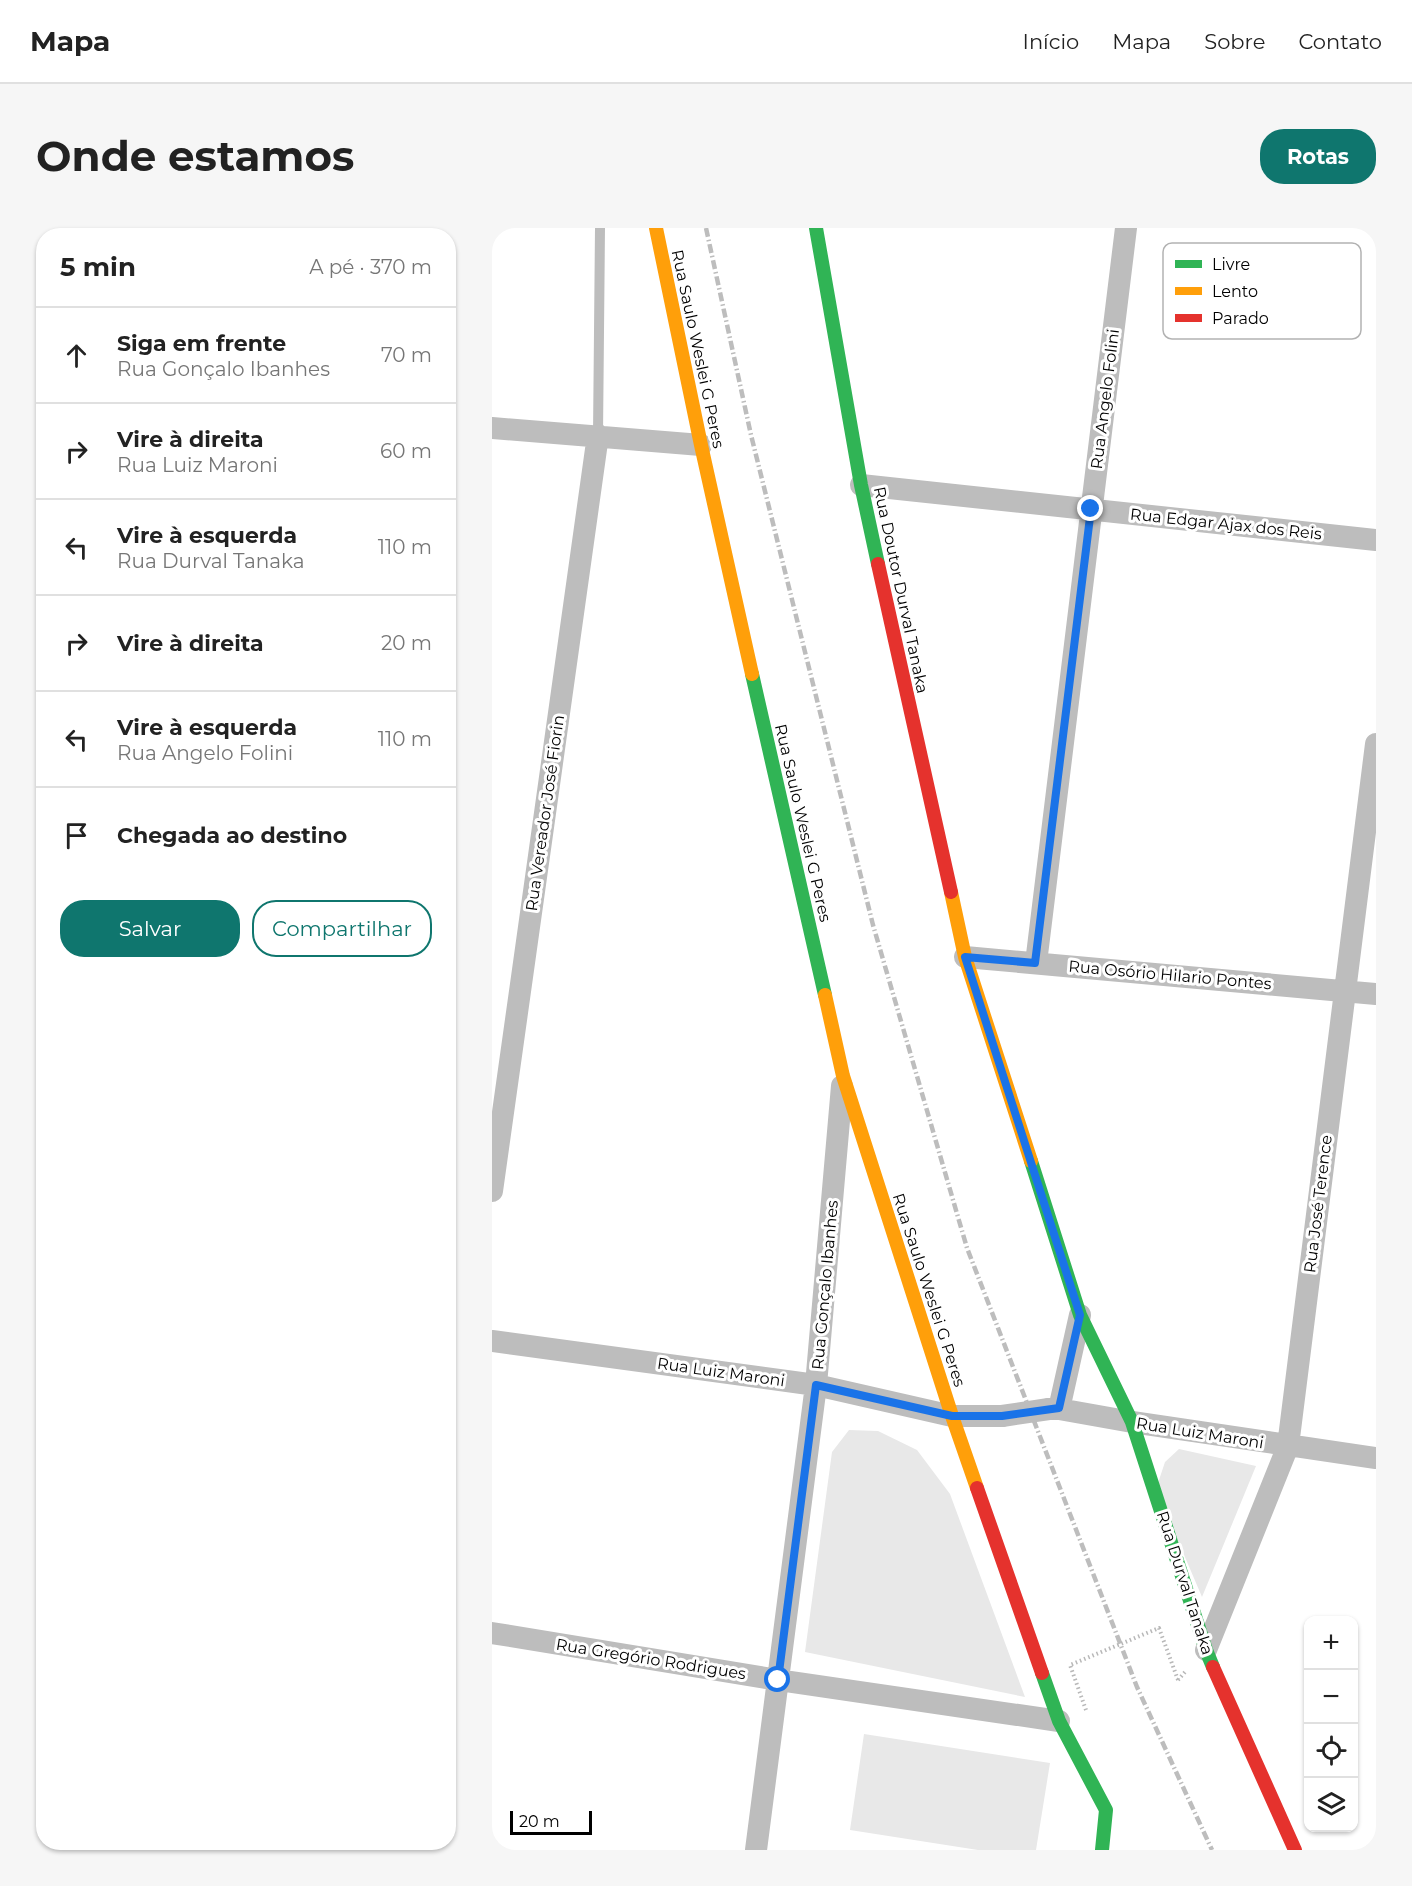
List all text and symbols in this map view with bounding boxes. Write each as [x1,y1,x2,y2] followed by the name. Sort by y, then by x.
[30,24,110,58] text: Mapa
[1023,29,1079,54] text: Início
[1112,29,1171,54] text: Mapa
[1204,29,1265,54] text: Sobre
[1298,29,1382,54] text: Contato
[1260,129,1376,184] button: Rotas
[36,130,354,182] text: Onde estamos
[1163,243,1361,339] legend
[668,248,728,450] street label: Rua Saulo Weslei G Peres
[60,251,136,283] text: 5 min
[309,255,432,279] text: A pé · 370 m
[1212,255,1250,274] text: Livre
[1212,282,1258,301] text: Lento
[1212,309,1269,328] text: Parado
[1087,328,1123,470] street label: Rua Angelo Folini
[117,330,286,357] text: Siga em frente
[60,339,93,372] icon: ahead
[381,343,432,367] text: 70 m
[117,357,330,381] text: Rua Gonçalo Ibanhes
[117,426,264,453] text: Vire à direita
[60,435,93,468] icon: right
[380,439,432,463] text: 60 m
[117,453,278,477] text: Rua Luiz Maroni
[870,485,932,695] street label: Rua Doutor Durval Tanaka
[1077,495,1103,521] route end
[1129,504,1323,544] street label: Rua Edgar Ajax dos Reis
[117,522,297,549] text: Vire à esquerda
[60,531,93,564] icon: left
[378,535,432,559] text: 110 m
[117,549,305,573] text: Rua Durval Tanaka
[60,627,93,660] icon: right
[117,630,264,657] text: Vire à direita
[381,631,432,655] text: 20 m
[117,714,297,741] text: Vire à esquerda
[522,714,568,912] street label: Rua Vereador José Fiorin
[771,722,835,924] street label: Rua Saulo Weslei G Peres
[60,723,93,756] icon: left
[378,727,432,751] text: 110 m
[117,741,293,765] text: Rua Angelo Folini
[60,819,93,852] icon: arrive
[117,822,347,849] text: Chegada ao destino
[60,900,240,957] button: Salvar
[252,900,432,957] button: Compartilhar
[1068,957,1272,993] street label: Rua Osório Hilario Pontes
[1300,1134,1336,1274] street label: Rua José Terence
[889,1191,969,1389] street label: Rua Saulo Weslei G Peres
[808,1199,842,1371] street label: Rua Gonçalo Ibanhes
[656,1354,786,1390] street label: Rua Luiz Maroni
[1135,1414,1265,1452] street label: Rua Luiz Maroni
[1153,1509,1217,1657] street label: Rua Durval Tanaka
[1304,1616,1358,1832] map controls
[1304,1616,1358,1670] button: +
[555,1635,748,1683] street label: Rua Gregório Rodrigues
[764,1666,790,1692] route start
[1304,1670,1358,1724] button: −
[1304,1724,1358,1778] button: locate
[1304,1778,1358,1832] button: layers
[510,1808,592,1836] scale bar
[519,1812,560,1831] text: 20 m

